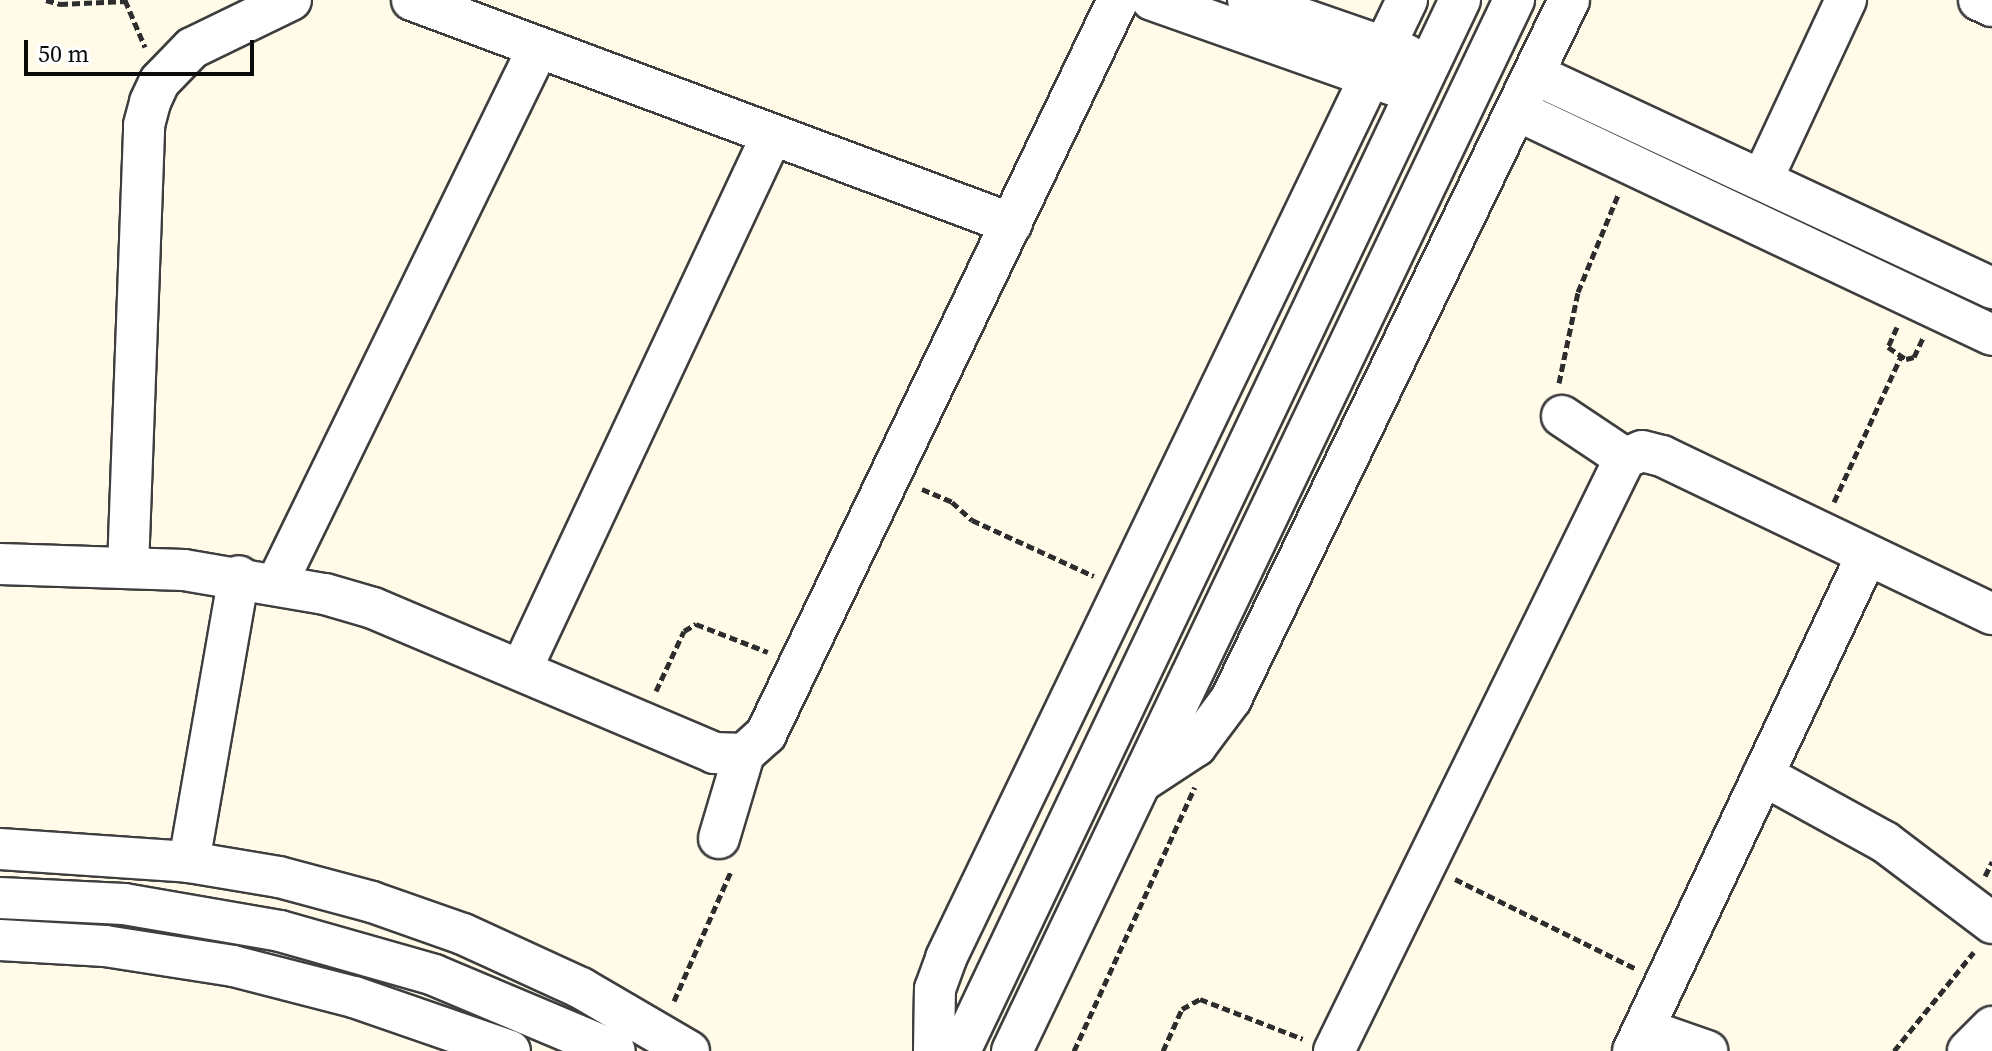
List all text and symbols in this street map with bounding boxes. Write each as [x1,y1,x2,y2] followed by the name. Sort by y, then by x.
[28,24,258,74] scale bar
[38,37,89,70] text: 50 m

